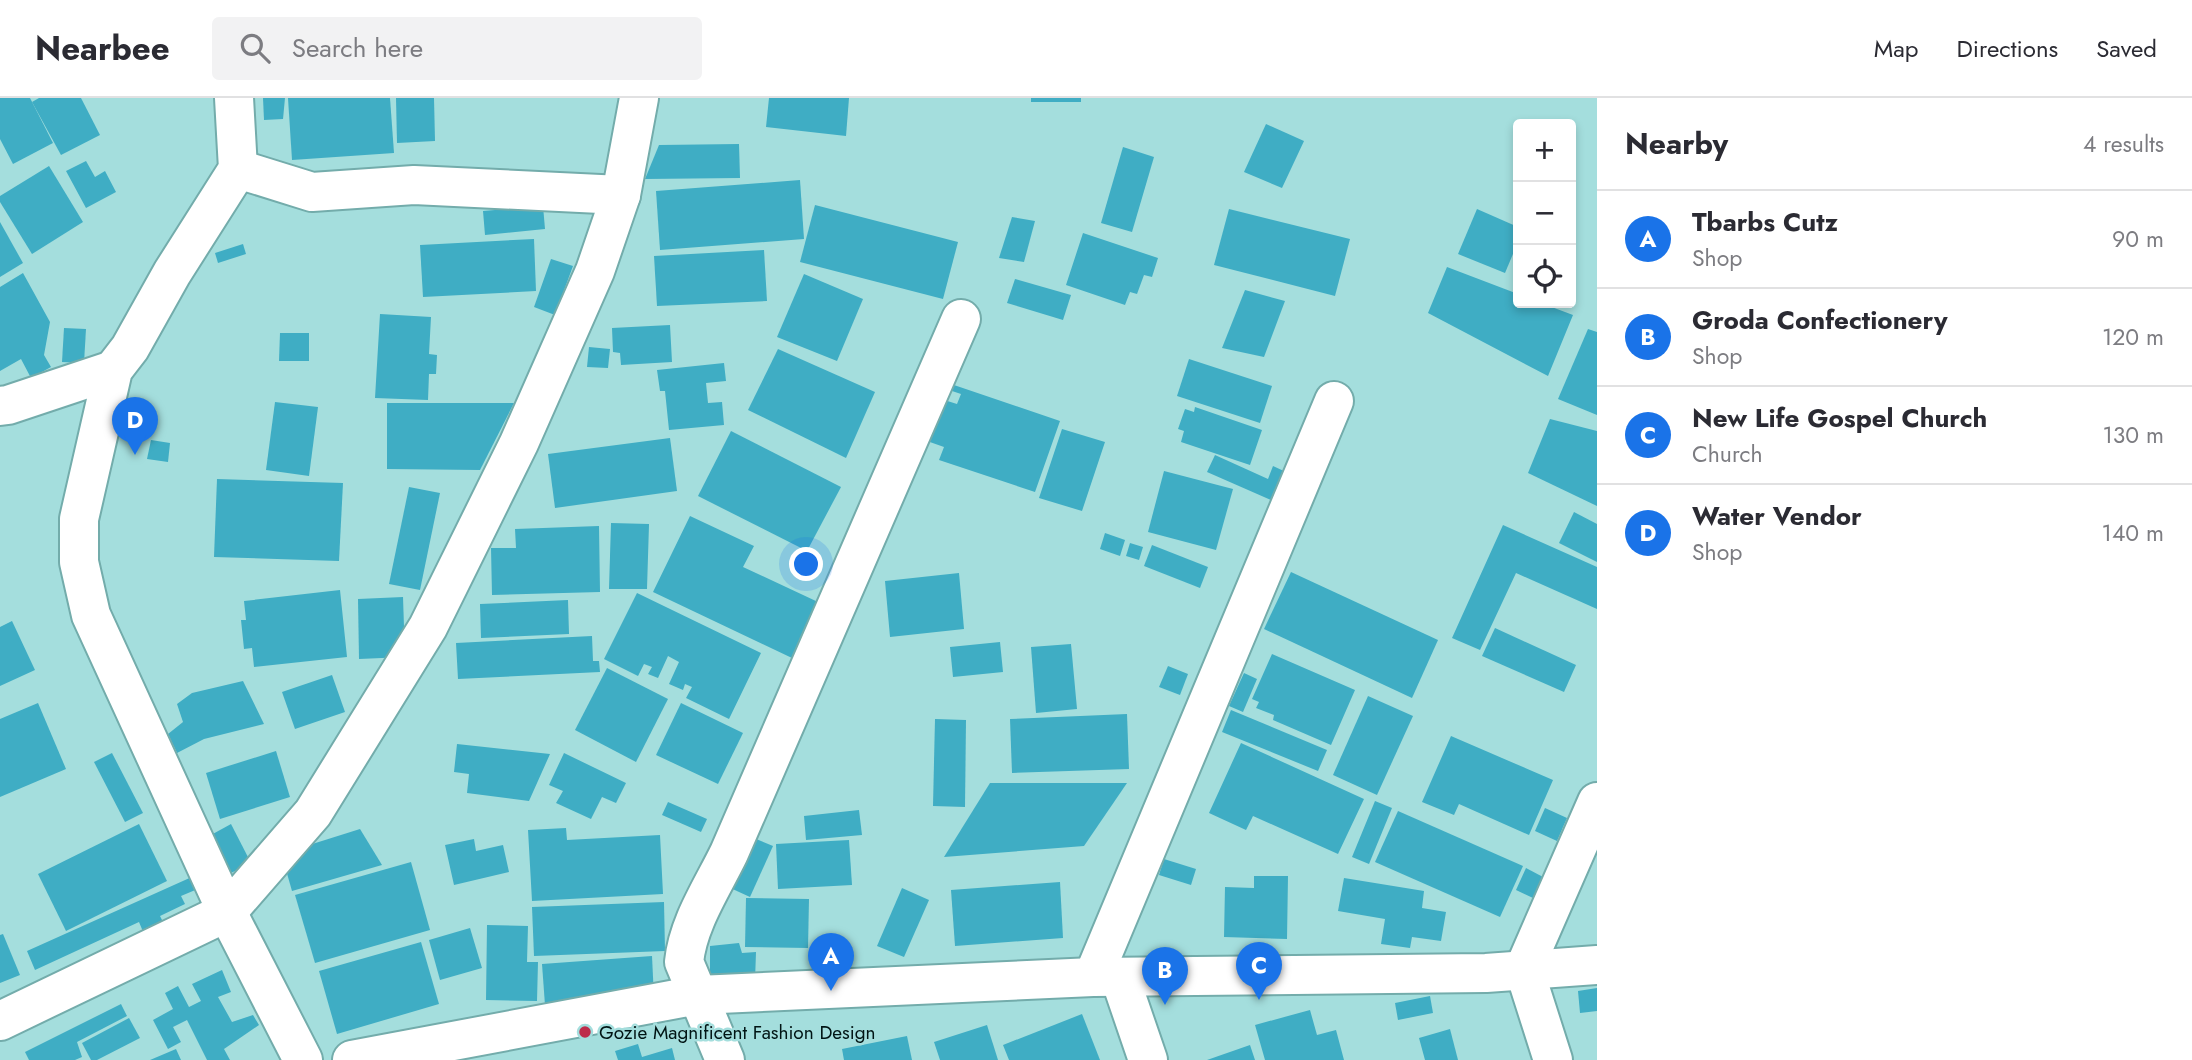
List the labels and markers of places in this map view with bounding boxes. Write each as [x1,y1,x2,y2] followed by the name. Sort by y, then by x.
[112,397,158,455] pin: D
[808,933,854,991] pin: A
[1236,942,1282,1000] pin: C
[1142,947,1188,1005] pin: B
[599,1019,876,1046] place label: Gozie Magnificent Fashion Design
[577,1024,593,1040] marker: Gozie Magnificent Fashion Design

